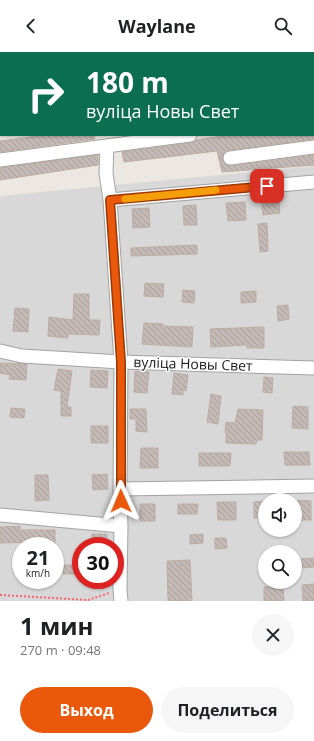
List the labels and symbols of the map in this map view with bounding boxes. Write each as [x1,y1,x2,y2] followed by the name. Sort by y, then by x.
[250,169,284,203] pin
[133,352,253,375] street label: вуліца Новы Свет
[100,480,142,522] position arrow
[72,537,124,589] speed limit sign: 30

